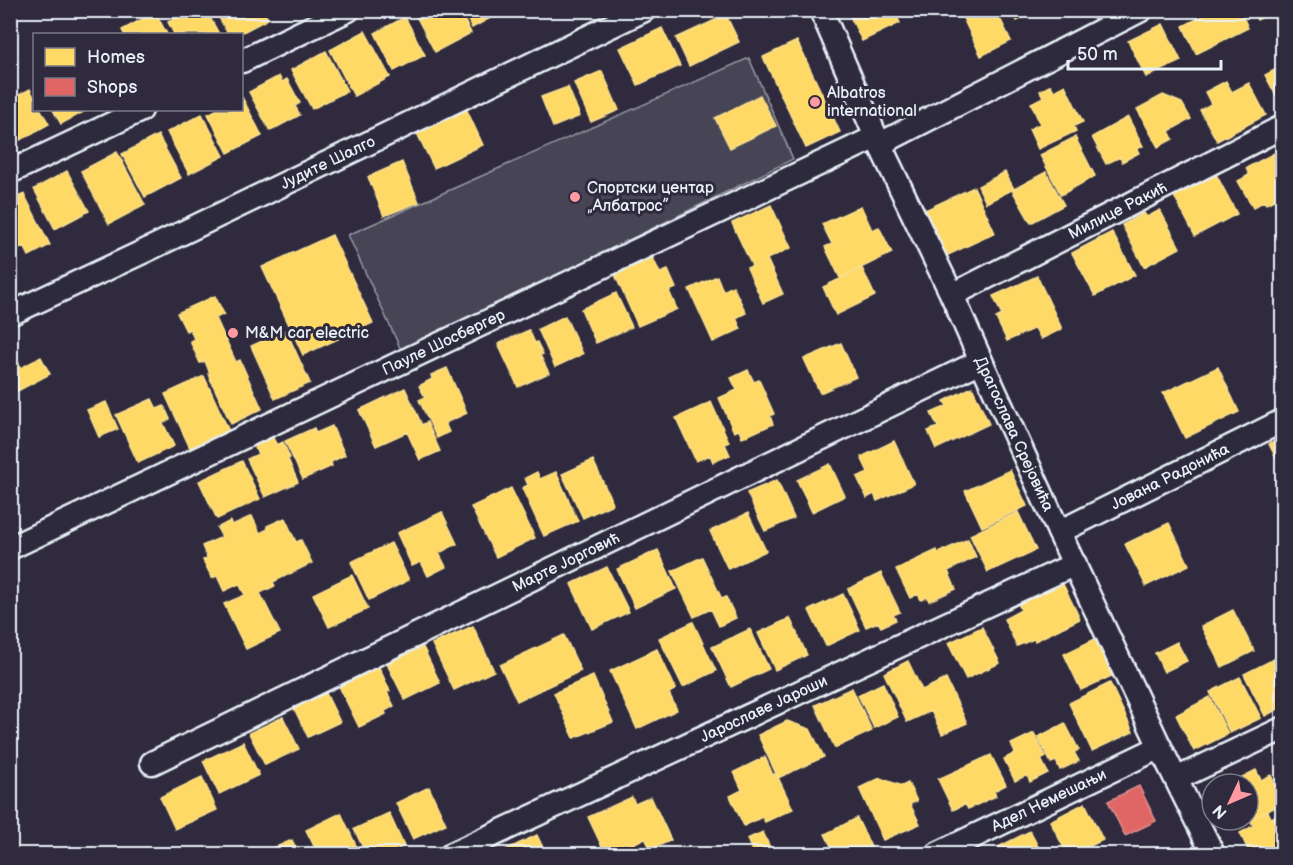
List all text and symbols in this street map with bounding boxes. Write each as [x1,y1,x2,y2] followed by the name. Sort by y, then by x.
[33,33,243,111] legend
[1068,33,1221,71] scale bar
[1077,44,1118,65] text: 50 m
[87,47,145,68] text: Homes
[87,77,138,98] text: Shops
[827,84,917,121] place label: Albatros international
[808,95,822,109] marker: Albatros international
[277,132,378,194] street label: Јудите Шалго
[1065,178,1170,244] street label: Милице Ракић
[587,179,714,216] place label: Спортски центар „Албатрос”
[568,190,582,204] marker: Спортски центар „Албатрос”
[379,305,508,379] street label: Пауле Шосбергер
[245,324,369,343] place label: M&M car electric
[226,326,240,340] marker: M&M car electric
[971,353,1058,515] street label: Драгослава Срејовића
[1108,439,1233,514] street label: Јована Радонића
[509,528,623,596] street label: Марте Јорговић
[697,671,831,747] street label: Јарославе Јароши
[987,765,1109,836] street label: Адел Немешањи
[1200,772,1260,832] north arrow
[1209,800,1231,822] text: N

